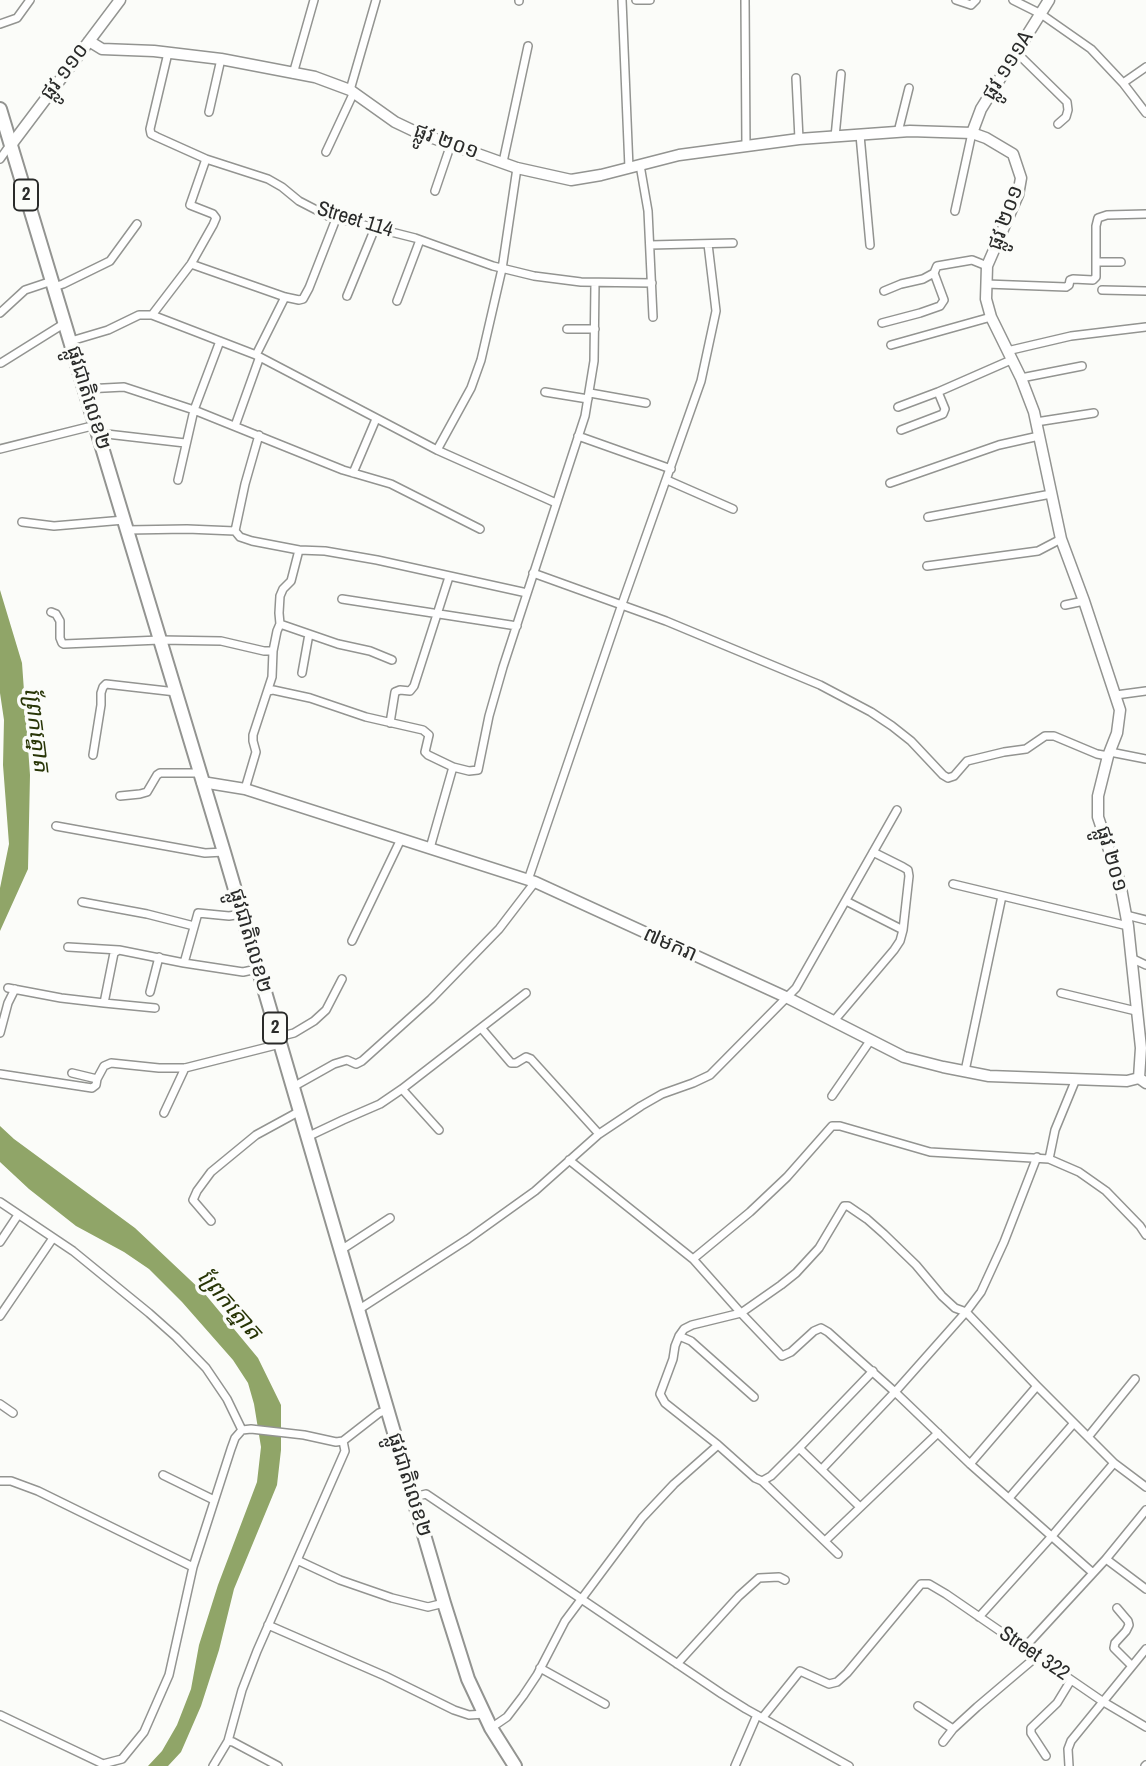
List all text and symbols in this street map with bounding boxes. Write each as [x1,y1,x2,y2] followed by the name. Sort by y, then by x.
[977,27,1039,105] street label: ផ្លូវ ១១១A
[35,38,95,106] street label: ផ្លូវ ១១០
[410,119,482,165] street label: ផ្លូវ ២០១
[14,180,38,210] road number: 2
[983,182,1029,254] street label: ផ្លូវ ២០១
[314,197,396,243] street label: Street 114
[60,343,116,453] street label: ផ្លូវជាតិលេខ២
[17,686,55,774] water label: ព្រែកត្នោត
[1090,823,1132,895] street label: ផ្លូវ ២០១
[223,886,277,996] street label: ផ្លូវជាតិលេខ២
[639,922,701,968] street label: ៧មករា
[263,1012,287,1044] road number: 2
[191,1264,267,1346] water label: ព្រែកត្នោត
[381,1430,437,1540] street label: ផ្លូវជាតិលេខ២
[994,1621,1074,1687] street label: Street 322

